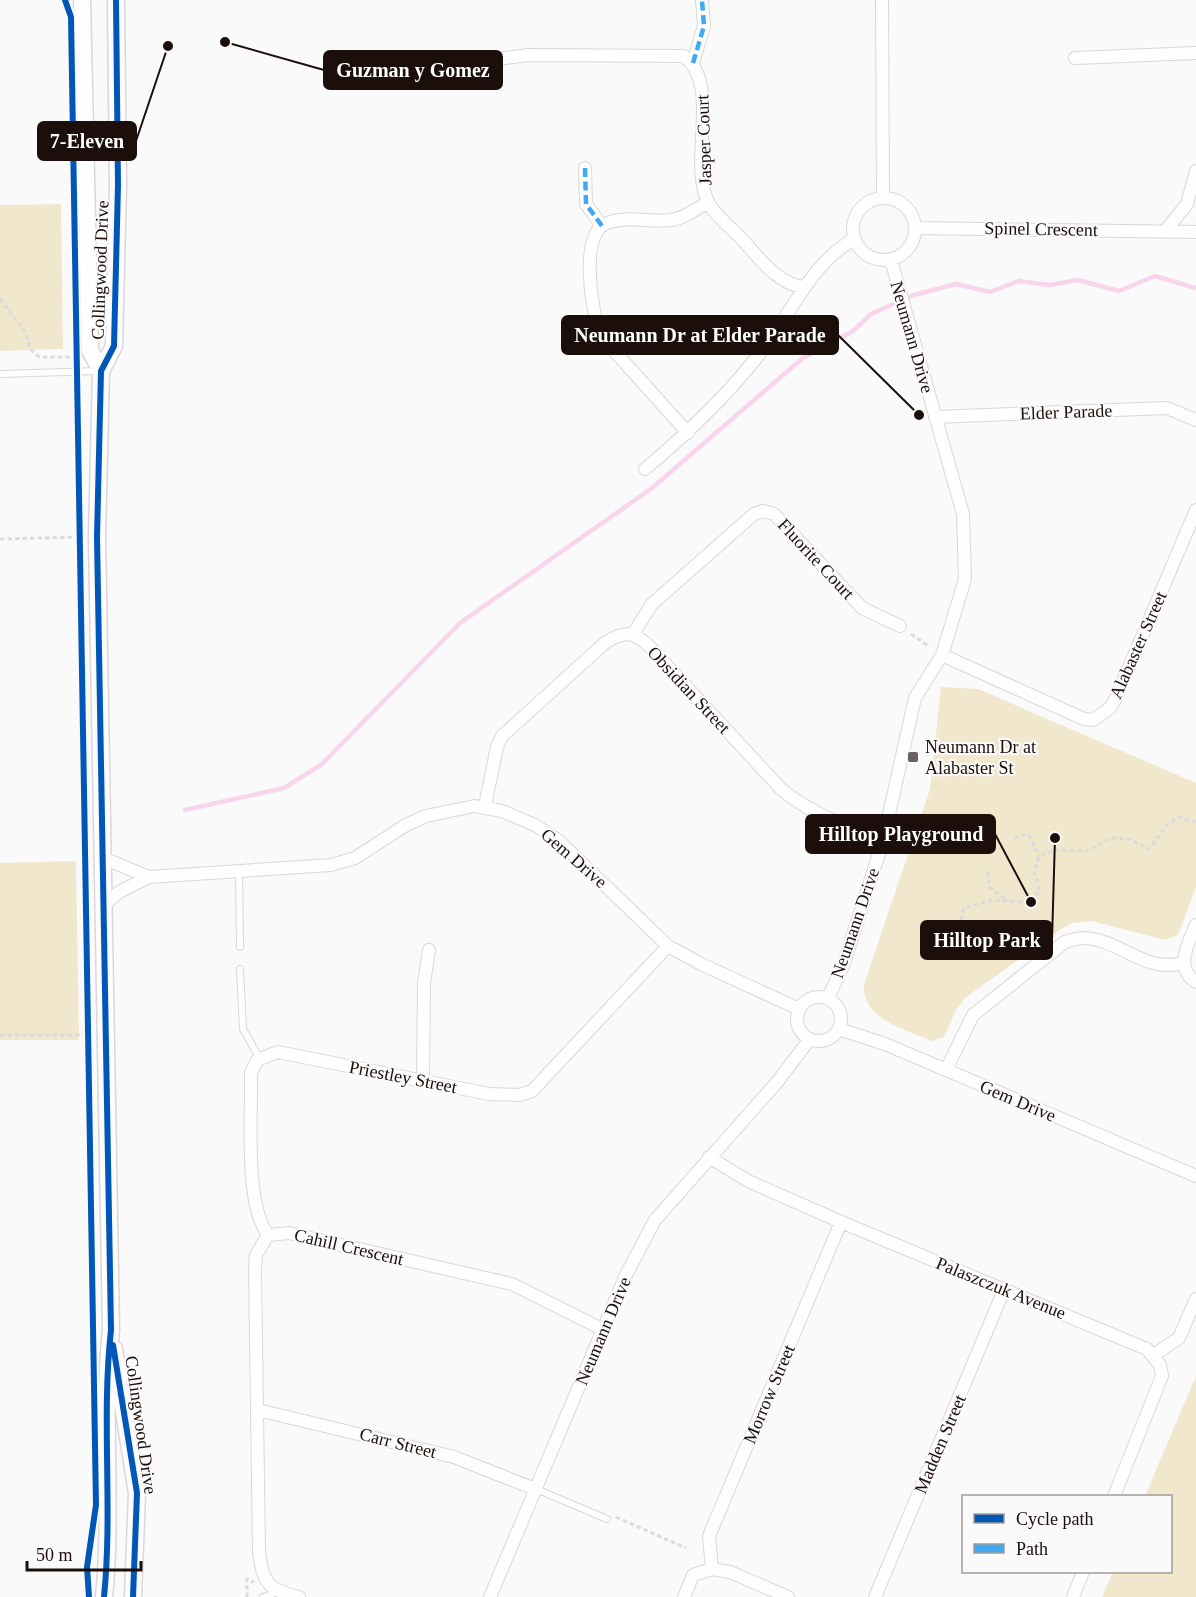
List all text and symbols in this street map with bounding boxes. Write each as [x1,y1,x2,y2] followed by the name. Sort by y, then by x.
[324,51,502,89] callout: Guzman y Gomez
[336,59,490,82] text: Guzman y Gomez
[692,94,716,186] street label: Jasper Court
[38,122,136,160] callout: 7-Eleven
[50,130,124,152] text: 7-Eleven
[88,200,112,340] street label: Collingwood Drive
[984,218,1098,240] street label: Spinel Crescent
[886,279,938,395] street label: Neumann Drive
[562,316,838,354] callout: Neumann Dr at Elder Parade
[574,324,826,346] text: Neumann Dr at Elder Parade
[1019,400,1113,424] street label: Elder Parade
[774,515,858,603] street label: Fluorite Court
[1105,588,1171,702] street label: Alabaster Street
[644,642,734,738] street label: Obsidian Street
[925,737,1036,778] place label: Neumann Dr at Alabaster St
[906,750,920,764] marker: Neumann Dr at Alabaster St
[806,815,995,853] callout: Hilltop Playground
[819,823,983,846] text: Hilltop Playground
[537,824,611,892] street label: Gem Drive
[827,865,883,981] street label: Neumann Drive
[921,921,1052,959] callout: Hilltop Park
[933,929,1041,952] text: Hilltop Park
[347,1057,459,1097] street label: Priestley Street
[977,1076,1059,1126] street label: Gem Drive
[292,1225,406,1269] street label: Cahill Crescent
[933,1253,1069,1323] street label: Palaszczuk Avenue
[571,1274,635,1388] street label: Neumann Drive
[739,1342,799,1446] street label: Morrow Street
[121,1355,161,1495] street label: Collingwood Drive
[910,1392,970,1496] street label: Madden Street
[358,1424,438,1462] street label: Carr Street
[962,1495,1172,1573] legend
[1016,1509,1093,1529] text: Cycle path
[27,1534,141,1572] scale bar
[1016,1539,1048,1559] text: Path
[36,1545,73,1565] text: 50 m

